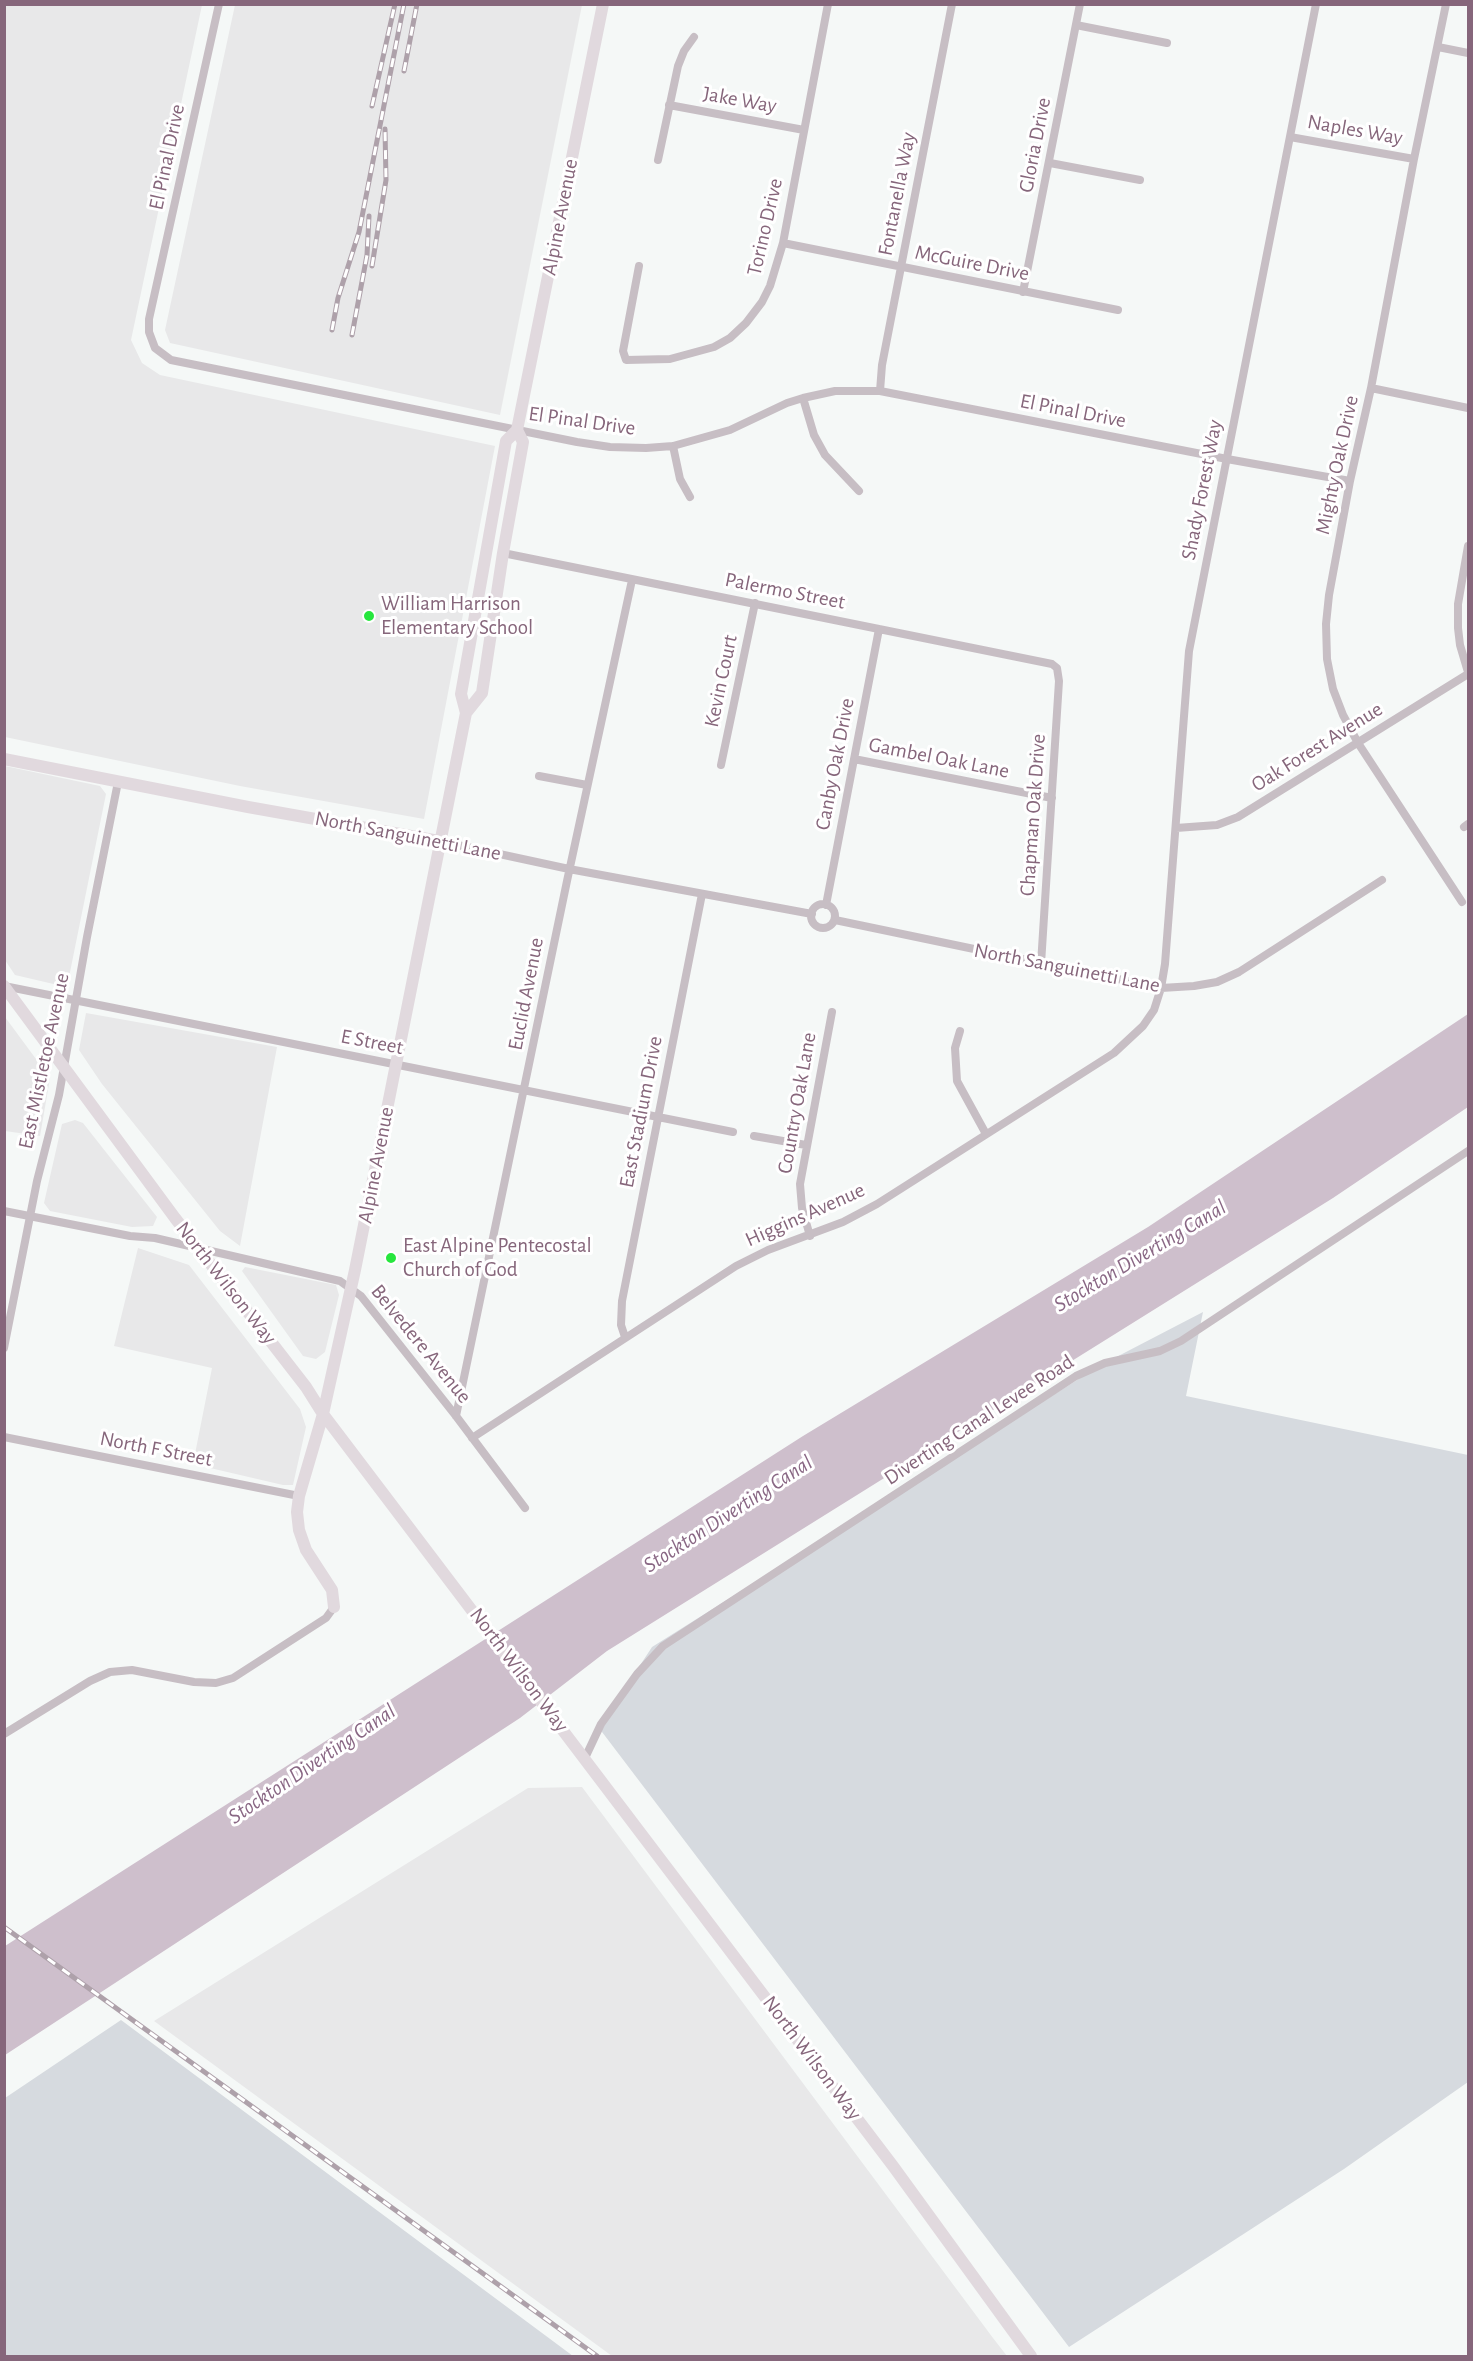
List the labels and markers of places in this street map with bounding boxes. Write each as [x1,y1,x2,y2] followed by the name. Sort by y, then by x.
[381,591,533,641] place label: William Harrison Elementary School
[362,609,376,623] marker: William Harrison Elementary School
[403,1233,592,1283] place label: East Alpine Pentecostal Church of God
[384,1251,398,1265] marker: East Alpine Pentecostal Church of God

